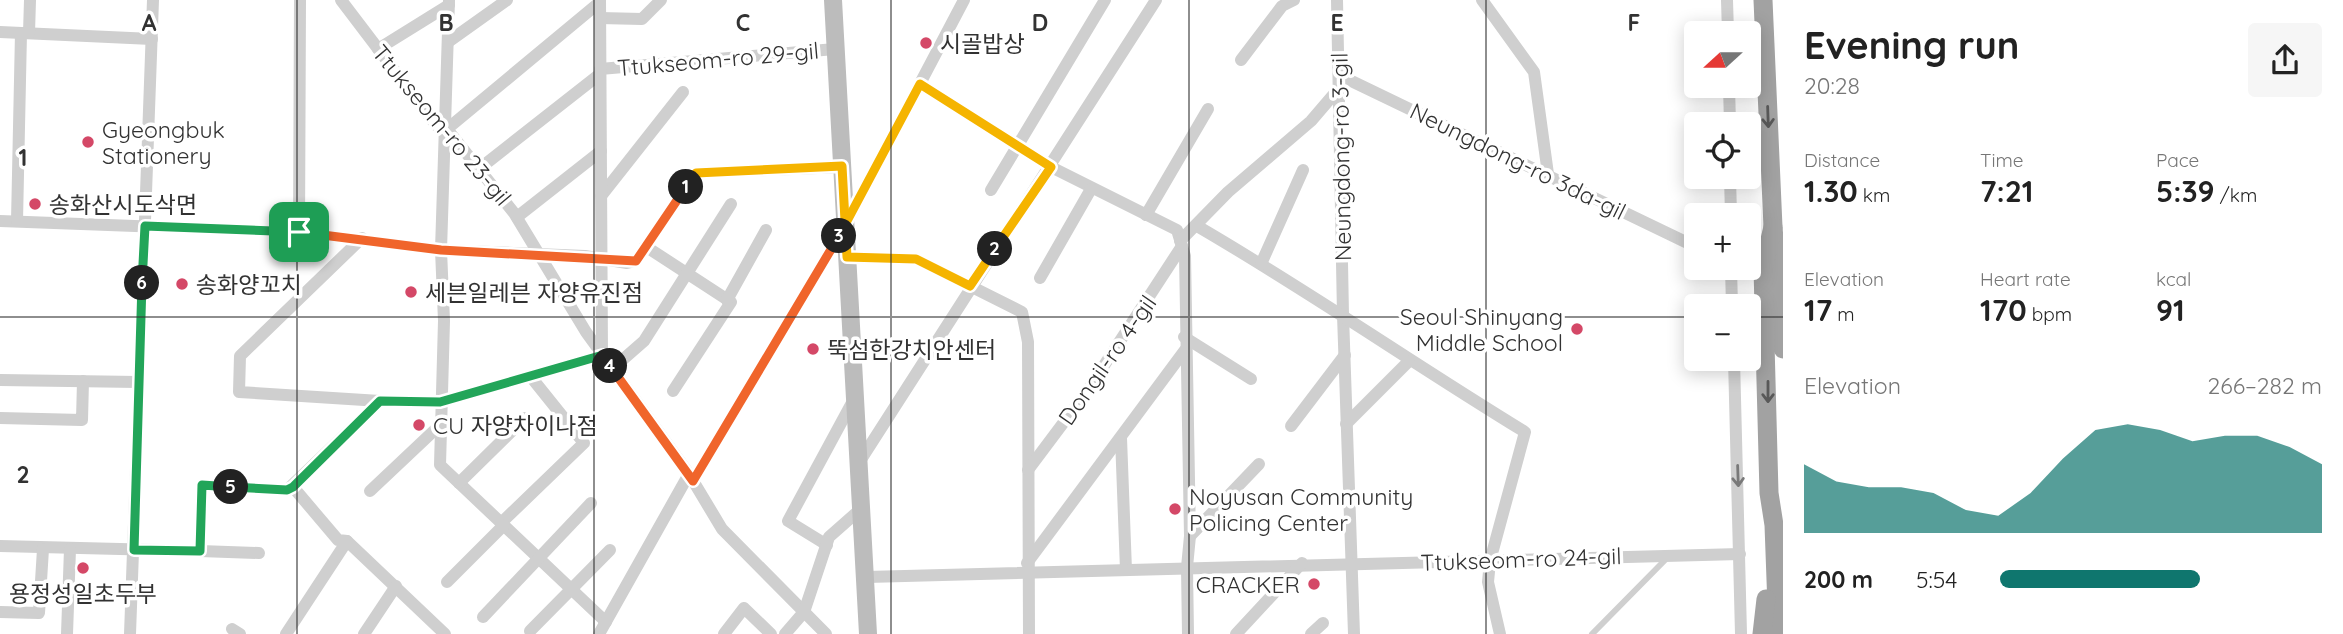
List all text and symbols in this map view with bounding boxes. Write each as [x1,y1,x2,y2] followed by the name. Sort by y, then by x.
[142,8,157,37] text: A
[438,8,454,37] text: B
[736,8,750,37] text: C
[1032,8,1048,37] text: D
[1330,8,1344,37] text: E
[1628,8,1640,37] text: F
[1684,21,1760,98] north arrow
[1684,21,1761,371] map controls
[1804,21,2019,69] text: Evening run
[2248,23,2322,97] button: share
[940,29,1025,58] place label: 시골밥상
[918,35,934,51] marker: 시골밥상
[616,36,820,82] street label: Ttukseom-ro 29-gil
[366,39,518,211] street label: Ttukseom-ro 23-gil
[1325,52,1357,262] street label: Neungdong-ro 3-gil
[1804,71,1860,100] text: 20:28
[1405,96,1631,226] street label: Neungdong-ro 3da-gil
[1762,105,1775,128] one-way arrow
[1684,112,1761,189] button: locate
[102,115,225,170] place label: Gyeongbuk Stationery
[80,134,96,150] marker: Gyeongbuk Stationery
[19,143,27,172] text: 1
[1804,148,1880,172] text: Distance
[1980,148,2024,172] text: Time
[2156,148,2199,172] text: Pace
[668,170,704,204] pin: 1
[1804,172,1858,210] text: 1.30
[1980,172,2033,210] text: 7:21
[2156,172,2215,210] text: 5:39
[682,174,689,198] text: 1
[1858,183,1890,207] text: km
[2215,183,2257,207] text: /km
[49,190,197,219] place label: 송화산시도삭면
[27,196,43,212] marker: 송화산시도삭면
[269,202,329,262] pin
[1684,203,1761,280] button: +
[280,213,318,251] icon: arrive
[822,218,856,254] pin: 3
[833,223,844,247] text: 3
[978,232,1012,266] pin: 2
[989,236,1000,260] text: 2
[124,266,160,300] pin: 6
[1804,267,1884,291] text: Elevation
[1980,267,2071,291] text: Heart rate
[2156,267,2191,291] text: kcal
[136,270,147,294] text: 6
[196,270,302,299] place label: 송화양꼬치
[174,276,190,292] marker: 송화양꼬치
[425,278,643,307] place label: 세븐일레븐 자양유진점
[403,284,419,300] marker: 세븐일레븐 자양유진점
[1052,290,1162,430] street label: Dongil-ro 4-gil
[1804,291,1832,329] text: 17
[1980,291,2027,329] text: 170
[2156,291,2185,329] text: 91
[1684,294,1761,371] button: −
[1400,302,1563,357] place label: Seoul Shinyang Middle School
[1832,302,1855,326] text: m
[2027,302,2072,326] text: bpm
[1569,321,1585,337] marker: Seoul Shinyang Middle School
[827,335,996,364] place label: 뚝섬한강치안센터
[805,341,821,357] marker: 뚝섬한강치안센터
[592,348,628,384] pin: 4
[604,353,615,377] text: 4
[1804,371,1901,400] text: Elevation
[2208,371,2322,400] text: 266–282 m
[1761,381,1775,404] one-way arrow
[433,411,598,440] place label: CU 자양차이나점
[411,417,427,433] marker: CU 자양차이나점
[16,460,30,489] text: 2
[1731,464,1744,487] one-way arrow
[214,470,248,504] pin: 5
[225,474,236,498] text: 5
[1189,482,1413,537] place label: Noyusan Community Policing Center
[1167,501,1183,517] marker: Noyusan Community Policing Center
[1420,541,1622,577] street label: Ttukseom-ro 24-gil
[75,560,91,576] marker: 용정성일초두부
[1804,565,1873,594] text: 200 m
[1916,565,1958,594] text: 5:54
[1196,570,1300,599] place label: CRACKER
[1306,576,1322,592] marker: CRACKER
[9,579,157,608] place label: 용정성일초두부

